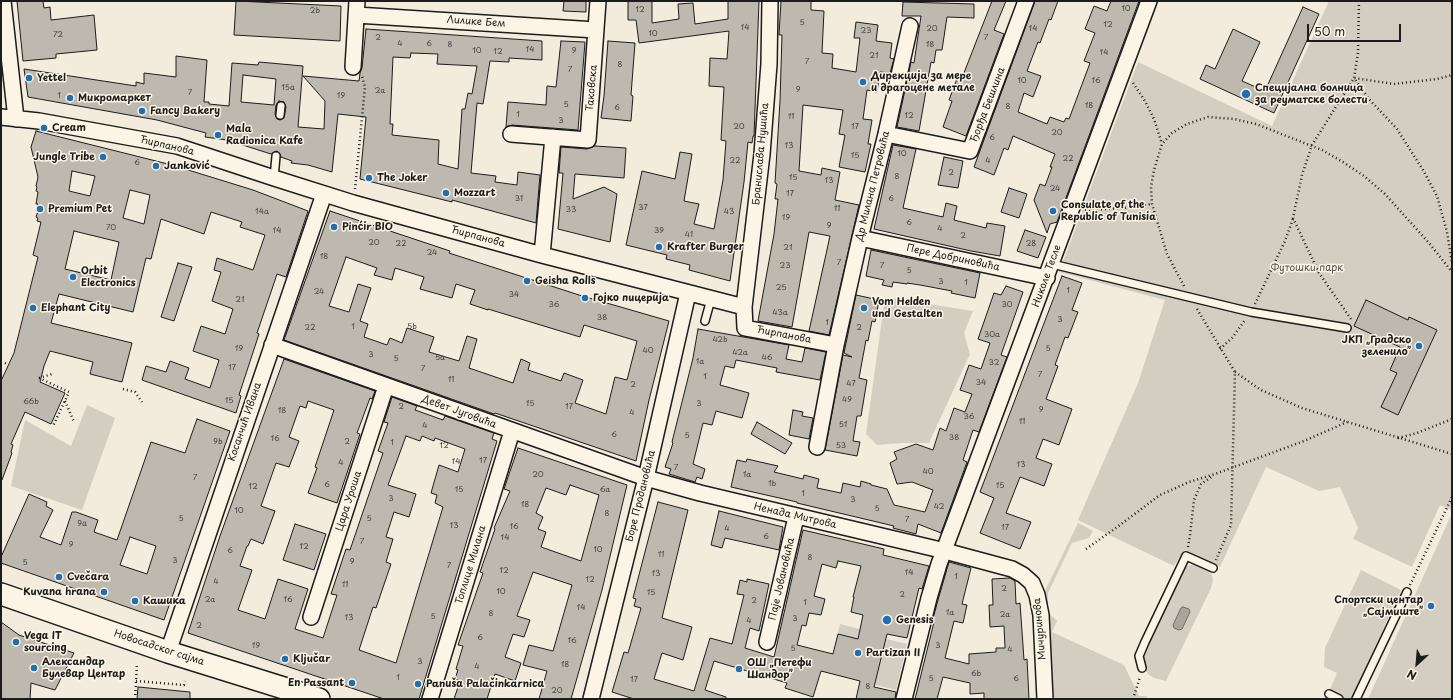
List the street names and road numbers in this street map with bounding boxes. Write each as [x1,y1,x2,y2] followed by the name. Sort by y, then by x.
[446,14,506,30] street label: Лилике Бем
[584,64,600,112] street label: Таковска
[968,66,1008,144] street label: Ђорђа Бешлина
[751,102,771,206] street label: Бранислава Нушића
[853,130,893,242] street label: Др Милана Петровића
[139,134,195,158] street label: Ћирпанова
[450,224,506,250] street label: Ћирпанова
[905,242,1001,274] street label: Пере Добриновића
[1030,243,1064,309] street label: Николе Тесле
[756,324,812,346] street label: Ћирпанова
[226,381,264,463] street label: Косанчић Ивана
[420,393,498,431] street label: Девет Југовића
[624,449,658,543] street label: Боре Продановића
[334,469,364,533] street label: Цара Уроша
[752,501,838,531] street label: Ненада Митрова
[453,524,489,606] street label: Топлице Милана
[767,537,797,621] street label: Паје Јовановића
[1031,598,1049,660] street label: Мичуринова
[112,628,206,668] street label: Новосадског сајма

